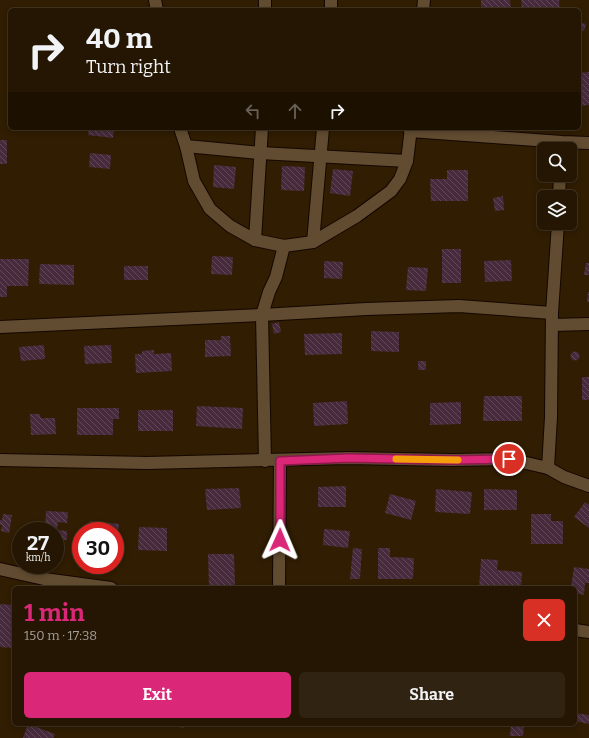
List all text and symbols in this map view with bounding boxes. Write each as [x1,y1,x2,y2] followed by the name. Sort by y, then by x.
[86,22,153,55] text: 40 m
[20,24,72,76] icon: right
[86,56,171,78] text: Turn right
[242,100,264,122] icon: left
[284,100,306,122] icon: ahead
[326,100,348,122] icon: right
[537,142,577,230] map controls
[537,142,577,182] button: search
[537,190,577,230] button: layers
[492,442,526,476] pin
[498,448,520,470] icon: arrive
[259,519,301,561] position arrow
[72,522,124,574] speed limit sign: 30
[27,531,49,555] text: 27
[26,552,50,564] text: km/h
[24,599,85,627] text: 1 min
[523,599,565,641] button: close
[24,628,97,643] text: 150 m · 17:38
[24,672,291,718] button: Exit
[299,672,565,718] button: Share

